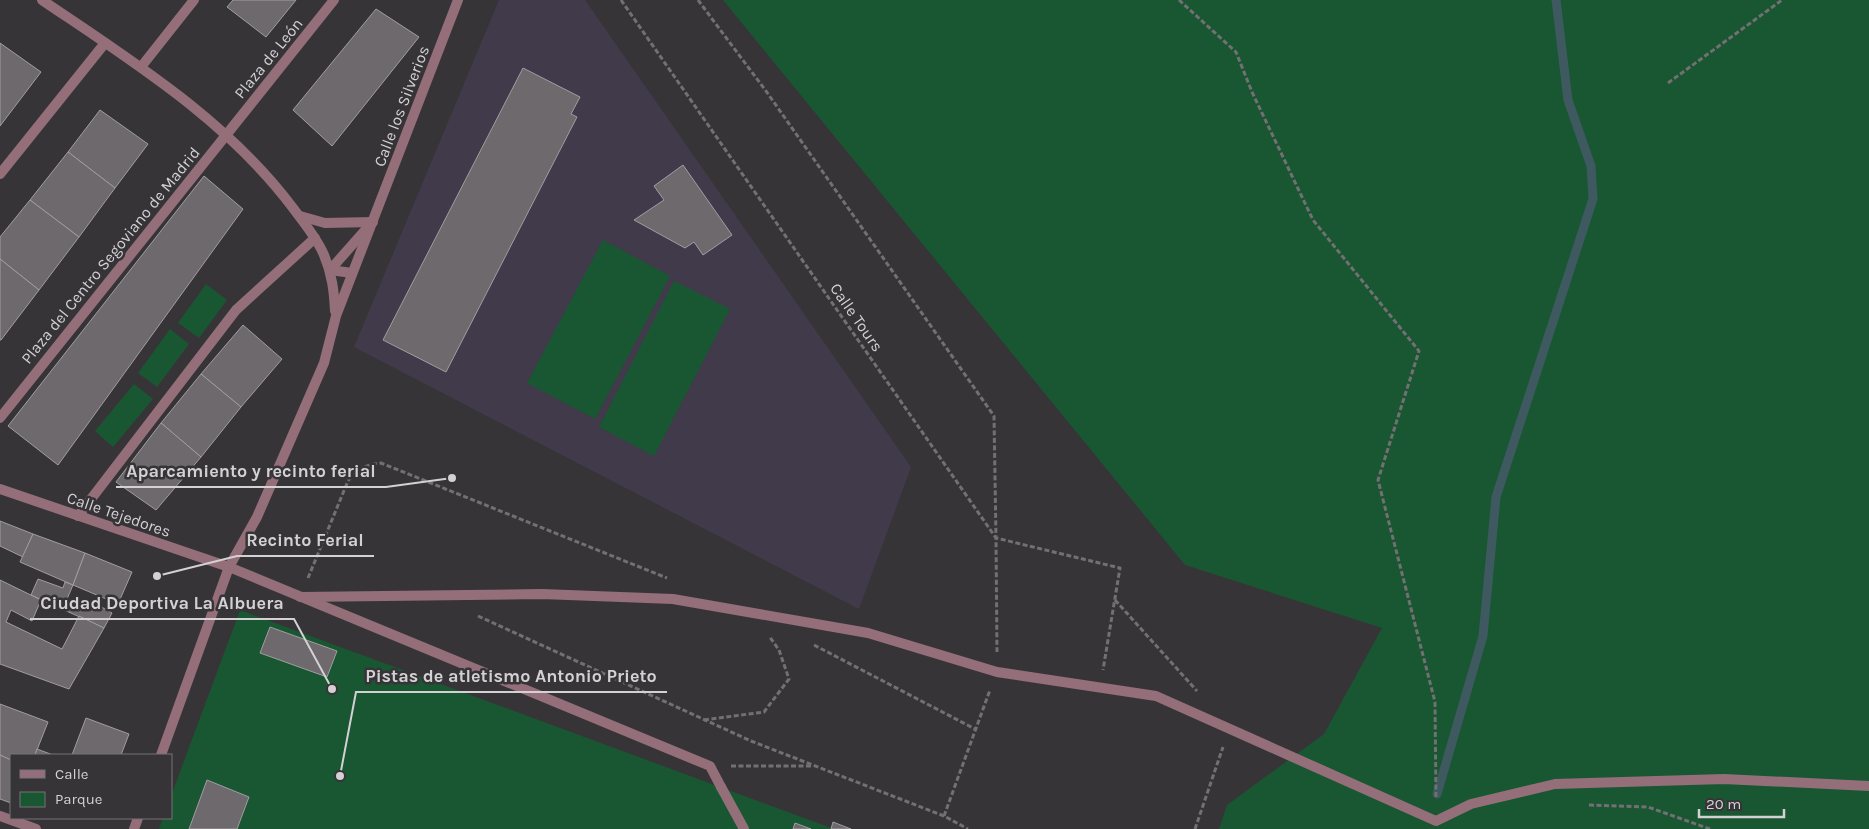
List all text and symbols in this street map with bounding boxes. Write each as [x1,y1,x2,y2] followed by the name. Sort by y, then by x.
[230,14,307,102] street label: Plaza de León
[370,43,433,169] street label: Calle los Silverios
[17,143,204,367] street label: Plaza del Centro Segoviano de Madrid
[826,279,887,355] street label: Calle Tours
[116,454,386,487] callout: Aparcamiento y recinto ferial
[126,460,376,482] text: Aparcamiento y recinto ferial
[64,488,173,541] street label: Calle Tejedores
[237,523,374,556] callout: Recinto Ferial
[246,529,364,551] text: Recinto Ferial
[30,586,294,619] callout: Ciudad Deportiva La Albuera
[40,592,284,614] text: Ciudad Deportiva La Albuera
[356,659,667,692] callout: Pistas de atletismo Antonio Prieto
[365,665,657,687] text: Pistas de atletismo Antonio Prieto
[10,754,172,819] legend
[55,765,89,783] text: Calle
[1699,786,1784,818] scale bar
[55,790,103,808] text: Parque
[1706,795,1741,813] text: 20 m

